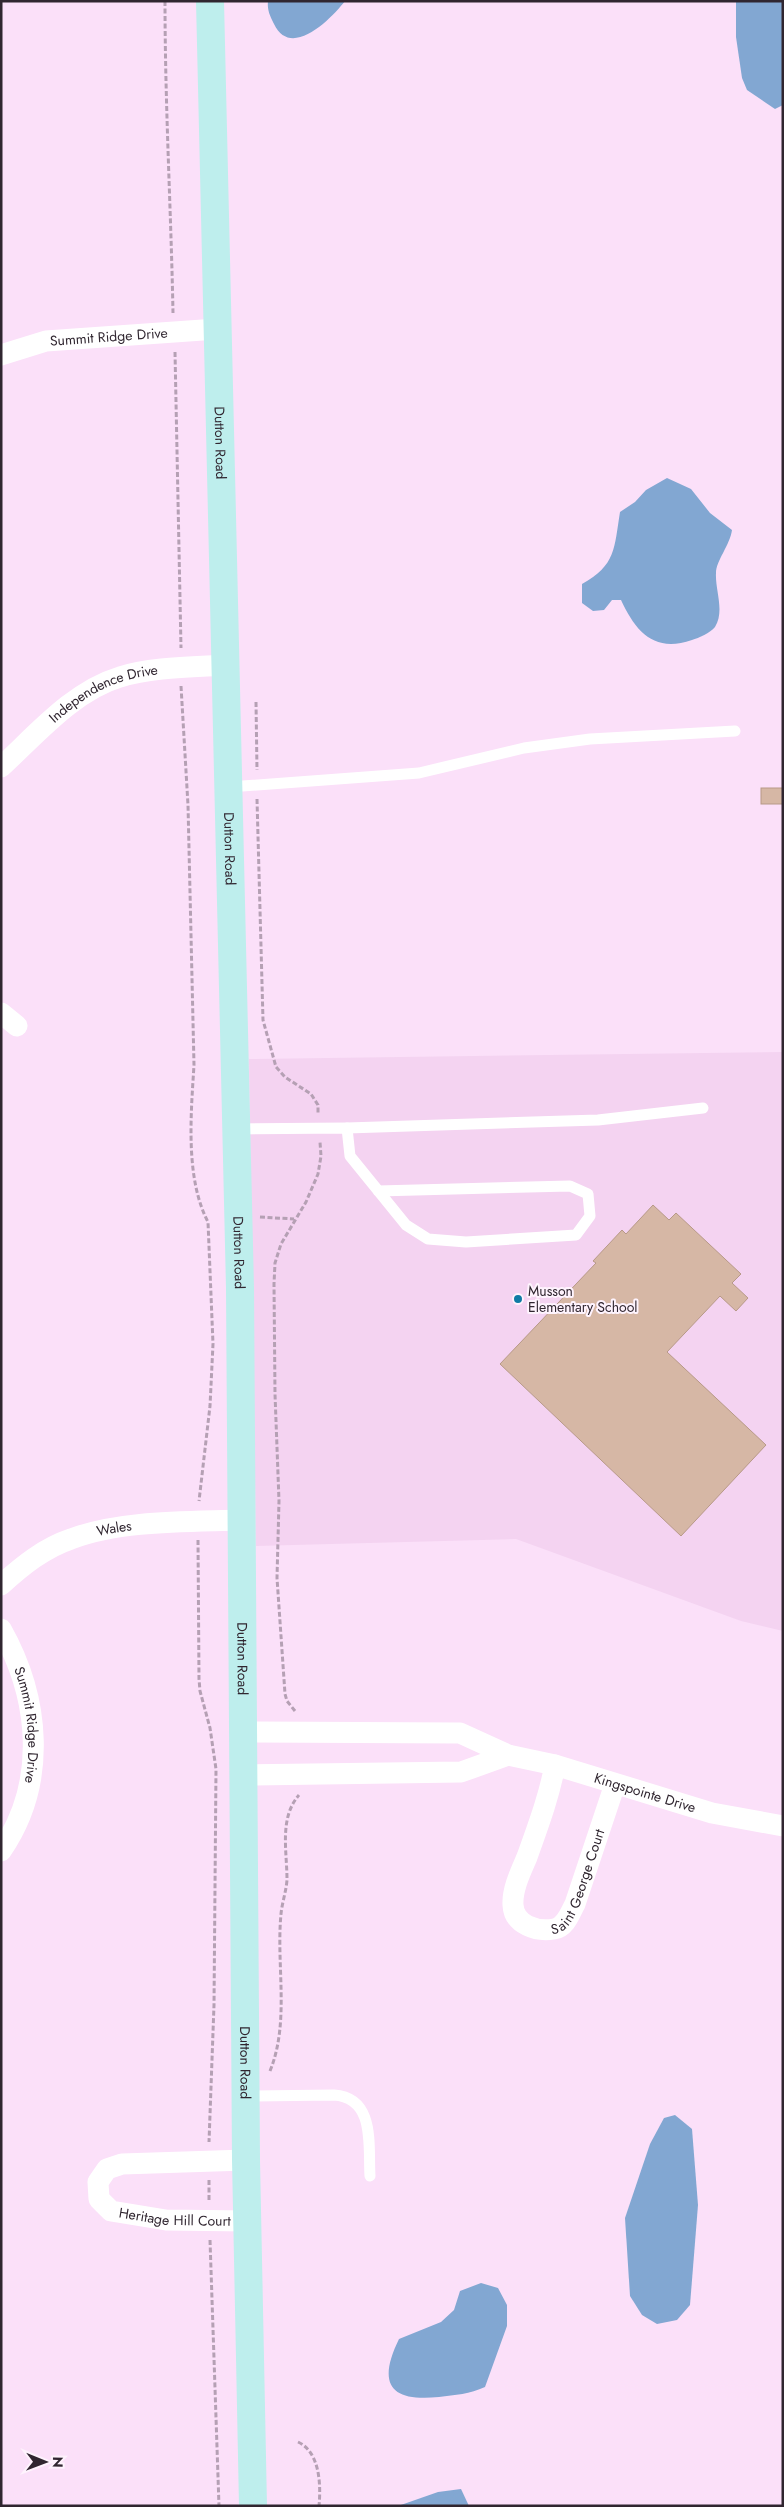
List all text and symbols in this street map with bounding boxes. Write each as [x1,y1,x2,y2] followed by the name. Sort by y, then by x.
[49,322,168,351] street label: Summit Ridge Drive
[209,406,231,480] street label: Dutton Road
[44,659,159,727] street label: Independence Drive
[219,812,241,886] street label: Dutton Road
[228,1216,250,1289] street label: Dutton Road
[528,1281,638,1317] place label: Musson Elementary School
[512,1293,524,1305] marker: Musson Elementary School
[95,1515,133,1541] street label: Wales
[232,1622,253,1695] street label: Dutton Road
[9,1664,43,1785] street label: Summit Ridge Drive
[592,1768,698,1817] street label: Kingspointe Drive
[549,1826,610,1939] street label: Saint George Court
[235,2026,256,2099] street label: Dutton Road
[117,2202,231,2231] street label: Heritage Hill Court
[20,2437,70,2487] north arrow
[48,2456,68,2468] text: N

